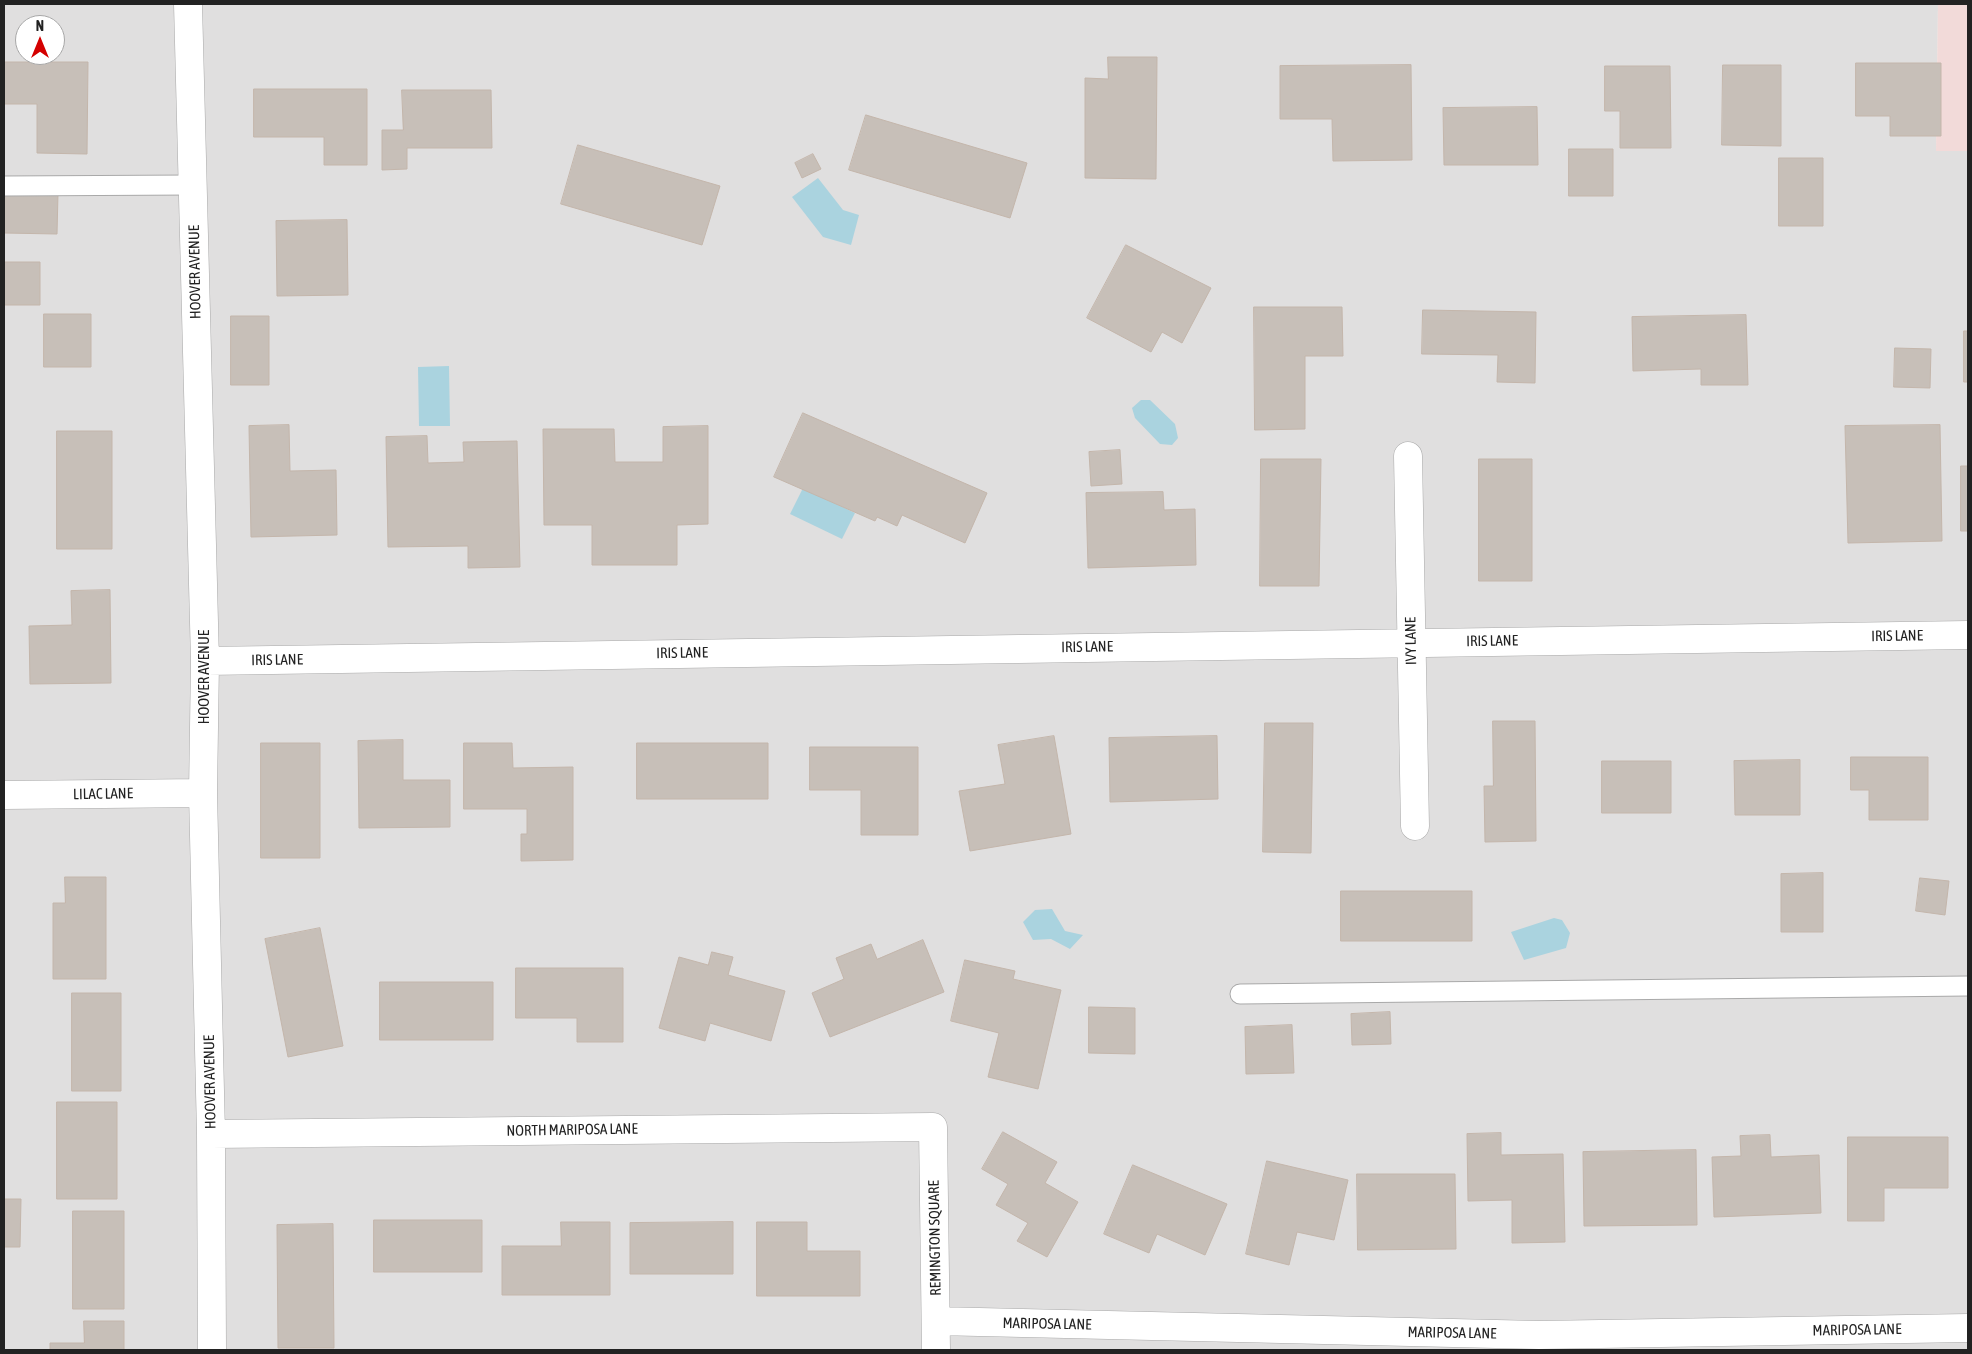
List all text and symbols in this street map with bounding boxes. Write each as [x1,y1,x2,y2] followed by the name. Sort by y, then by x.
[15,15,65,65] north arrow
[36,18,44,34] text: N
[185,225,205,319] street label: HOOVER AVENUE
[1402,617,1420,665] street label: IVY LANE
[1871,627,1923,645] street label: IRIS LANE
[195,630,213,724] street label: HOOVER AVENUE
[1466,632,1518,650] street label: IRIS LANE
[1061,638,1113,656] street label: IRIS LANE
[656,644,708,662] street label: IRIS LANE
[251,651,303,669] street label: IRIS LANE
[73,784,133,804] street label: LILAC LANE
[200,1035,220,1129] street label: HOOVER AVENUE
[506,1120,638,1140] street label: NORTH MARIPOSA LANE
[925,1180,945,1296] street label: REMINGTON SQUARE
[1002,1314,1092,1334] street label: MARIPOSA LANE
[1812,1320,1902,1340] street label: MARIPOSA LANE
[1407,1323,1497,1343] street label: MARIPOSA LANE

